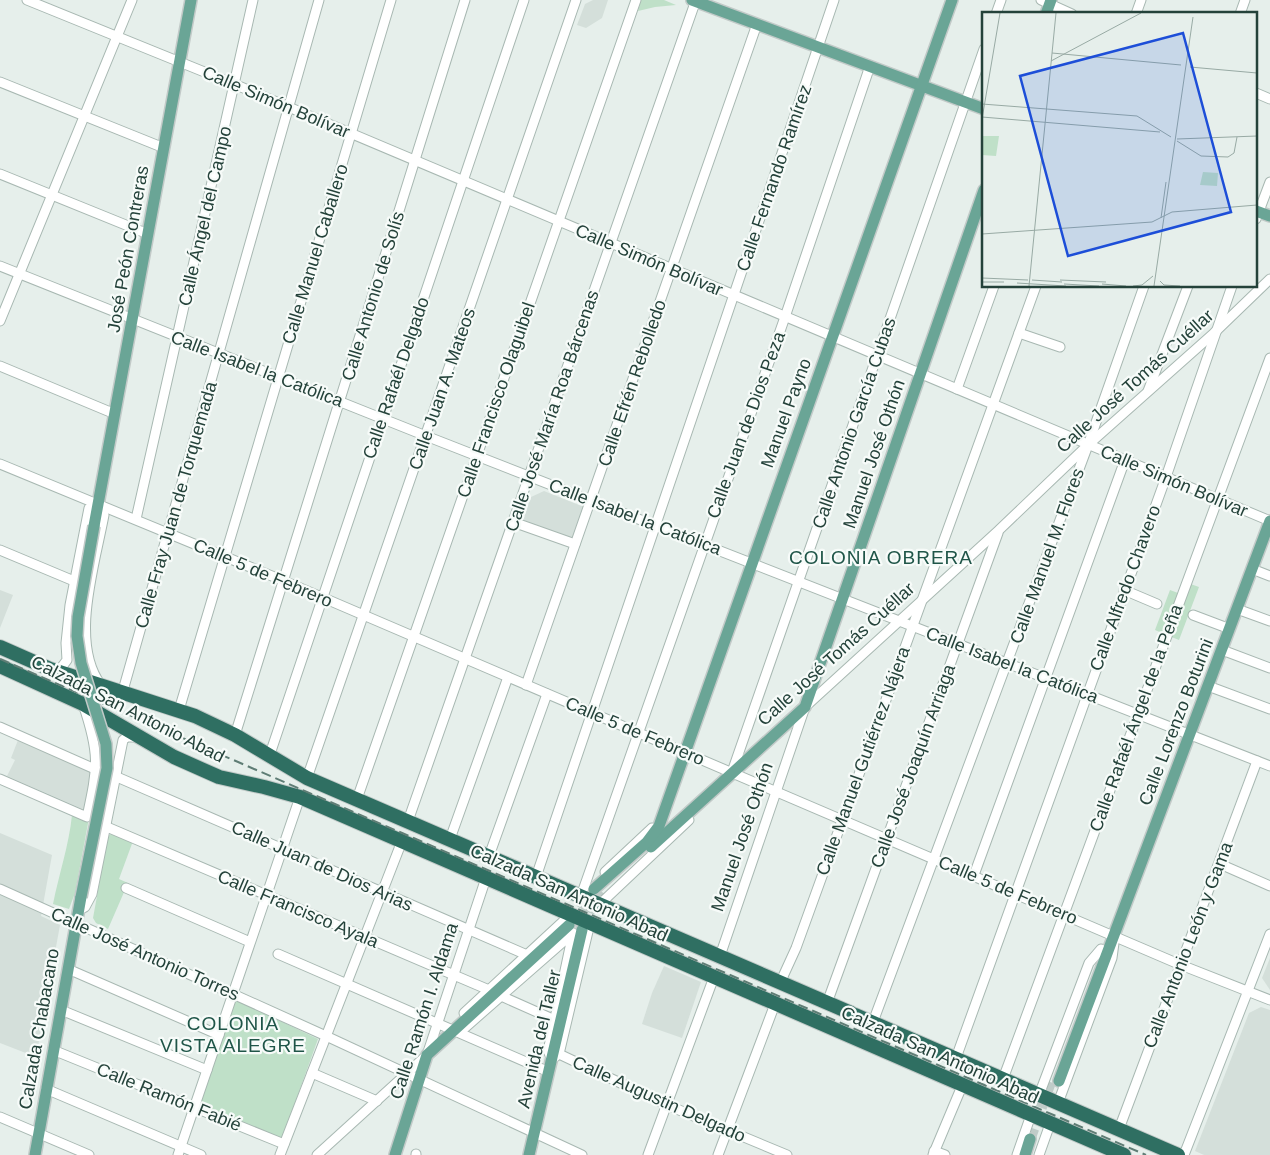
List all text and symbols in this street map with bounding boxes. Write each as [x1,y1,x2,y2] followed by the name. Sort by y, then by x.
[982,12,1258,288] inset map
[199,62,353,142] street label: Calle Simón Bolívar
[733,82,815,274] street label: Calle Fernando Ramírez
[175,124,235,308] street label: Calle Ángel del Campo
[278,162,352,346] street label: Calle Manuel Caballero
[103,164,153,334] street label: José Peón Contreras
[338,209,408,383] street label: Calle Antonio de Solís
[572,220,726,300] street label: Calle Simón Bolívar
[501,288,603,534] street label: Calle José María Roa Bárcenas
[359,294,433,462] street label: Calle Rafaél Delgado
[594,297,670,469] street label: Calle Efrén Rebolledo
[453,300,539,500] street label: Calle Francisco Olaguibel
[405,305,479,473] street label: Calle Juan A. Mateos
[1053,305,1217,457] street label: Calle José Tomás Cuéllar
[808,315,900,531] street label: Calle Antonio García Cubas
[168,327,347,411] street label: Calle Isabel la Católica
[703,328,789,521] street label: Calle Juan de Dios Peza
[757,356,815,470] street label: Manuel Payno
[839,377,909,531] street label: Manuel José Othón
[131,378,221,631] street label: Calle Fray Juan de Torquemada
[1097,441,1251,521] street label: Calle Simón Bolívar
[1006,466,1088,646] street label: Calle Manuel M. Flores
[546,475,725,559] street label: Calle Isabel la Católica
[1086,502,1164,674] street label: Calle Alfredo Chavero
[190,535,336,611] street label: Calle 5 de Febrero
[789,547,973,568] district label: COLONIA OBRERA
[754,578,918,730] street label: Calle José Tomás Cuéllar
[1086,601,1187,834] street label: Calle Rafaél Ángel de la Peña
[923,623,1102,707] street label: Calle Isabel la Católica
[1135,636,1217,808] street label: Calle Lorenzo Boturini
[812,643,914,878] street label: Calle Manuel Gutiérrez Nájera
[28,651,228,767] street label: Calzada San Antonio Abad
[867,661,960,871] street label: Calle José Joaquín Arriaga
[562,693,708,769] street label: Calle 5 de Febrero
[707,760,777,914] street label: Manuel José Othón
[228,817,416,915] street label: Calle Juan de Dios Arias
[1139,838,1237,1051] street label: Calle Antonio León y Gama
[467,840,671,946] street label: Calzada San Antonio Abad
[935,852,1081,928] street label: Calle 5 de Febrero
[215,866,382,952] street label: Calle Francisco Ayala
[48,903,242,1005] street label: Calle José Antonio Torres
[386,919,462,1102] street label: Calle Ramón I. Aldama
[15,947,63,1111] street label: Calzada Chabacano
[513,968,565,1110] street label: Avenida del Taller
[838,1002,1042,1108] street label: Calzada San Antonio Abad
[160,1013,306,1056] district label: COLONIA VISTA ALEGRE
[569,1052,749,1146] street label: Calle Augustin Delgado
[94,1059,244,1135] street label: Calle Ramón Fabié

